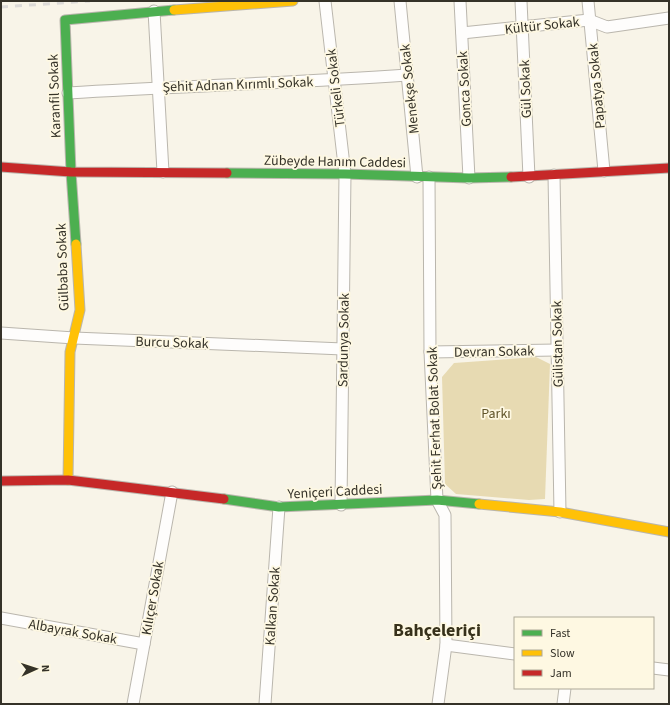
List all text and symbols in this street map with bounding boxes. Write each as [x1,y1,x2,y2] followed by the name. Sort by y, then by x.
[504,12,580,40] street label: Kültür Sokak
[583,42,611,129] street label: Papatya Sokak
[395,43,425,135] street label: Menekşe Sokak
[321,48,351,128] street label: Türkeli Sokak
[453,50,477,127] street label: Gonca Sokak
[44,54,66,138] street label: Karanfil Sokak
[515,59,537,119] street label: Gül Sokak
[162,72,314,98] street label: Şehit Adnan Kırımlı Sokak
[264,151,406,173] street label: Zübeyde Hanım Caddesi
[51,223,75,311] street label: Gülbaba Sokak
[333,293,355,387] street label: Sardunya Sokak
[547,300,569,387] street label: Gülistan Sokak
[135,332,209,354] street label: Burcu Sokak
[454,341,534,363] street label: Devran Sokak
[423,346,447,490] street label: Şehit Ferhat Bolat Sokak
[481,404,511,424] park label: Parkı
[286,480,383,505] street label: Yeniçeri Caddesi
[137,559,169,637] street label: Kılıçer Sokak
[260,566,286,646] street label: Kalkan Sokak
[27,614,119,650] street label: Albayrak Sokak
[514,617,654,689] legend
[393,618,481,643] district label: Bahçeleriçi
[550,625,570,642] text: Fast
[550,645,575,662] text: Slow
[16,649,56,689] north arrow
[38,664,53,673] text: N
[550,665,572,682] text: Jam

